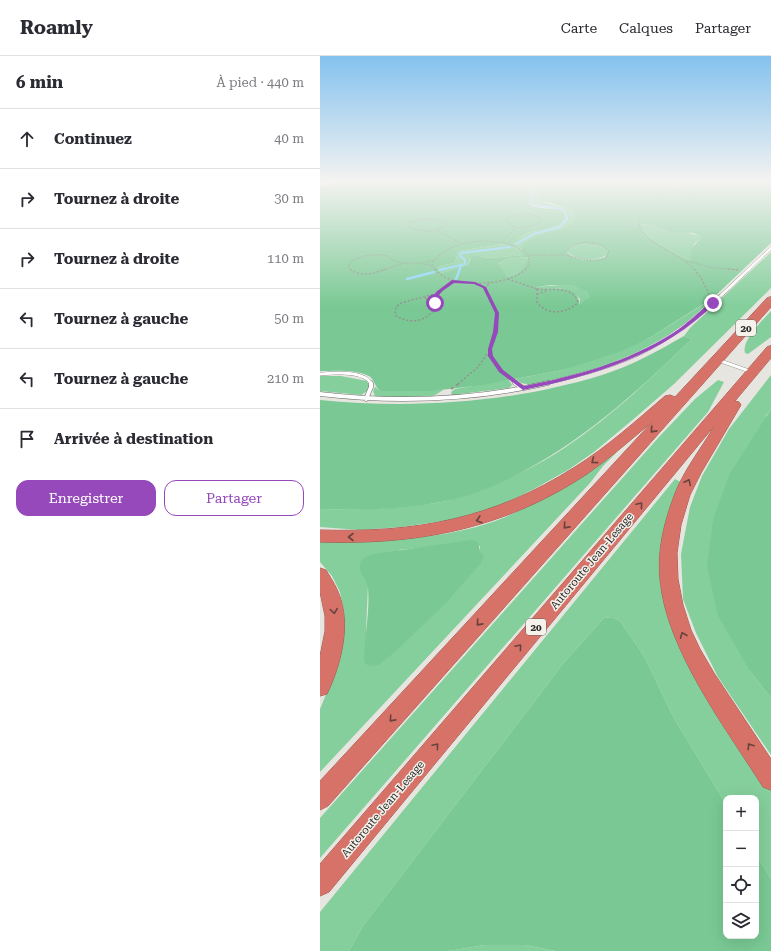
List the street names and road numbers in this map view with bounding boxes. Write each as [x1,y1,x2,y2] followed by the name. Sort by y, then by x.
[736,320,756,336] road number: 20
[548,510,636,612] street label: Autoroute Jean-Lesage
[526,619,546,635] road number: 20
[339,758,427,860] street label: Autoroute Jean-Lesage

